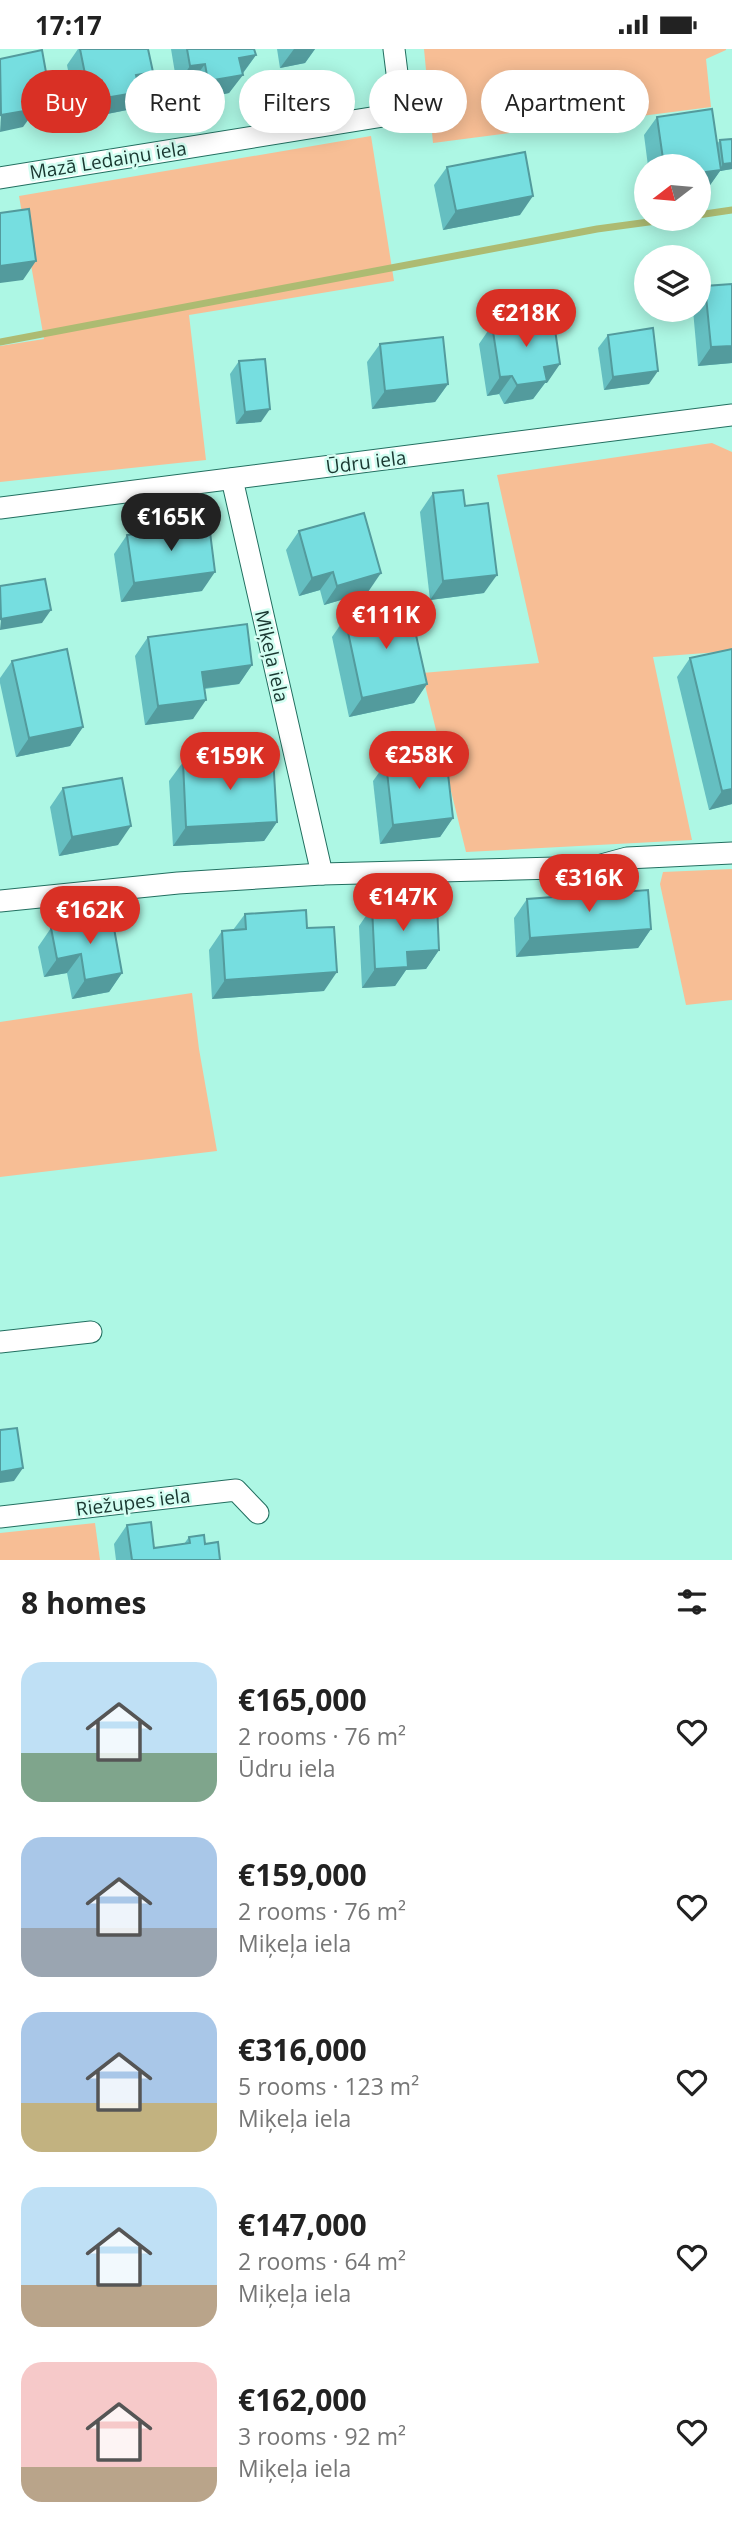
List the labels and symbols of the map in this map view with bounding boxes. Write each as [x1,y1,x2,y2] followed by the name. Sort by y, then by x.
[28,135,188,185] street label: Mazā Ledaiņu iela
[634,154,710,231] north arrow
[477,289,575,349] pin: €218K
[324,444,408,480] street label: Ūdru iela
[122,493,220,553] pin: €165K
[337,591,435,651] pin: €111K
[249,607,295,705] street label: Miķeļa iela
[370,731,468,791] pin: €258K
[181,733,279,792] pin: €159K
[540,855,638,914] pin: €316K
[354,873,452,933] pin: €147K
[41,887,139,946] pin: €162K
[74,1482,192,1522] street label: Riežupes iela

